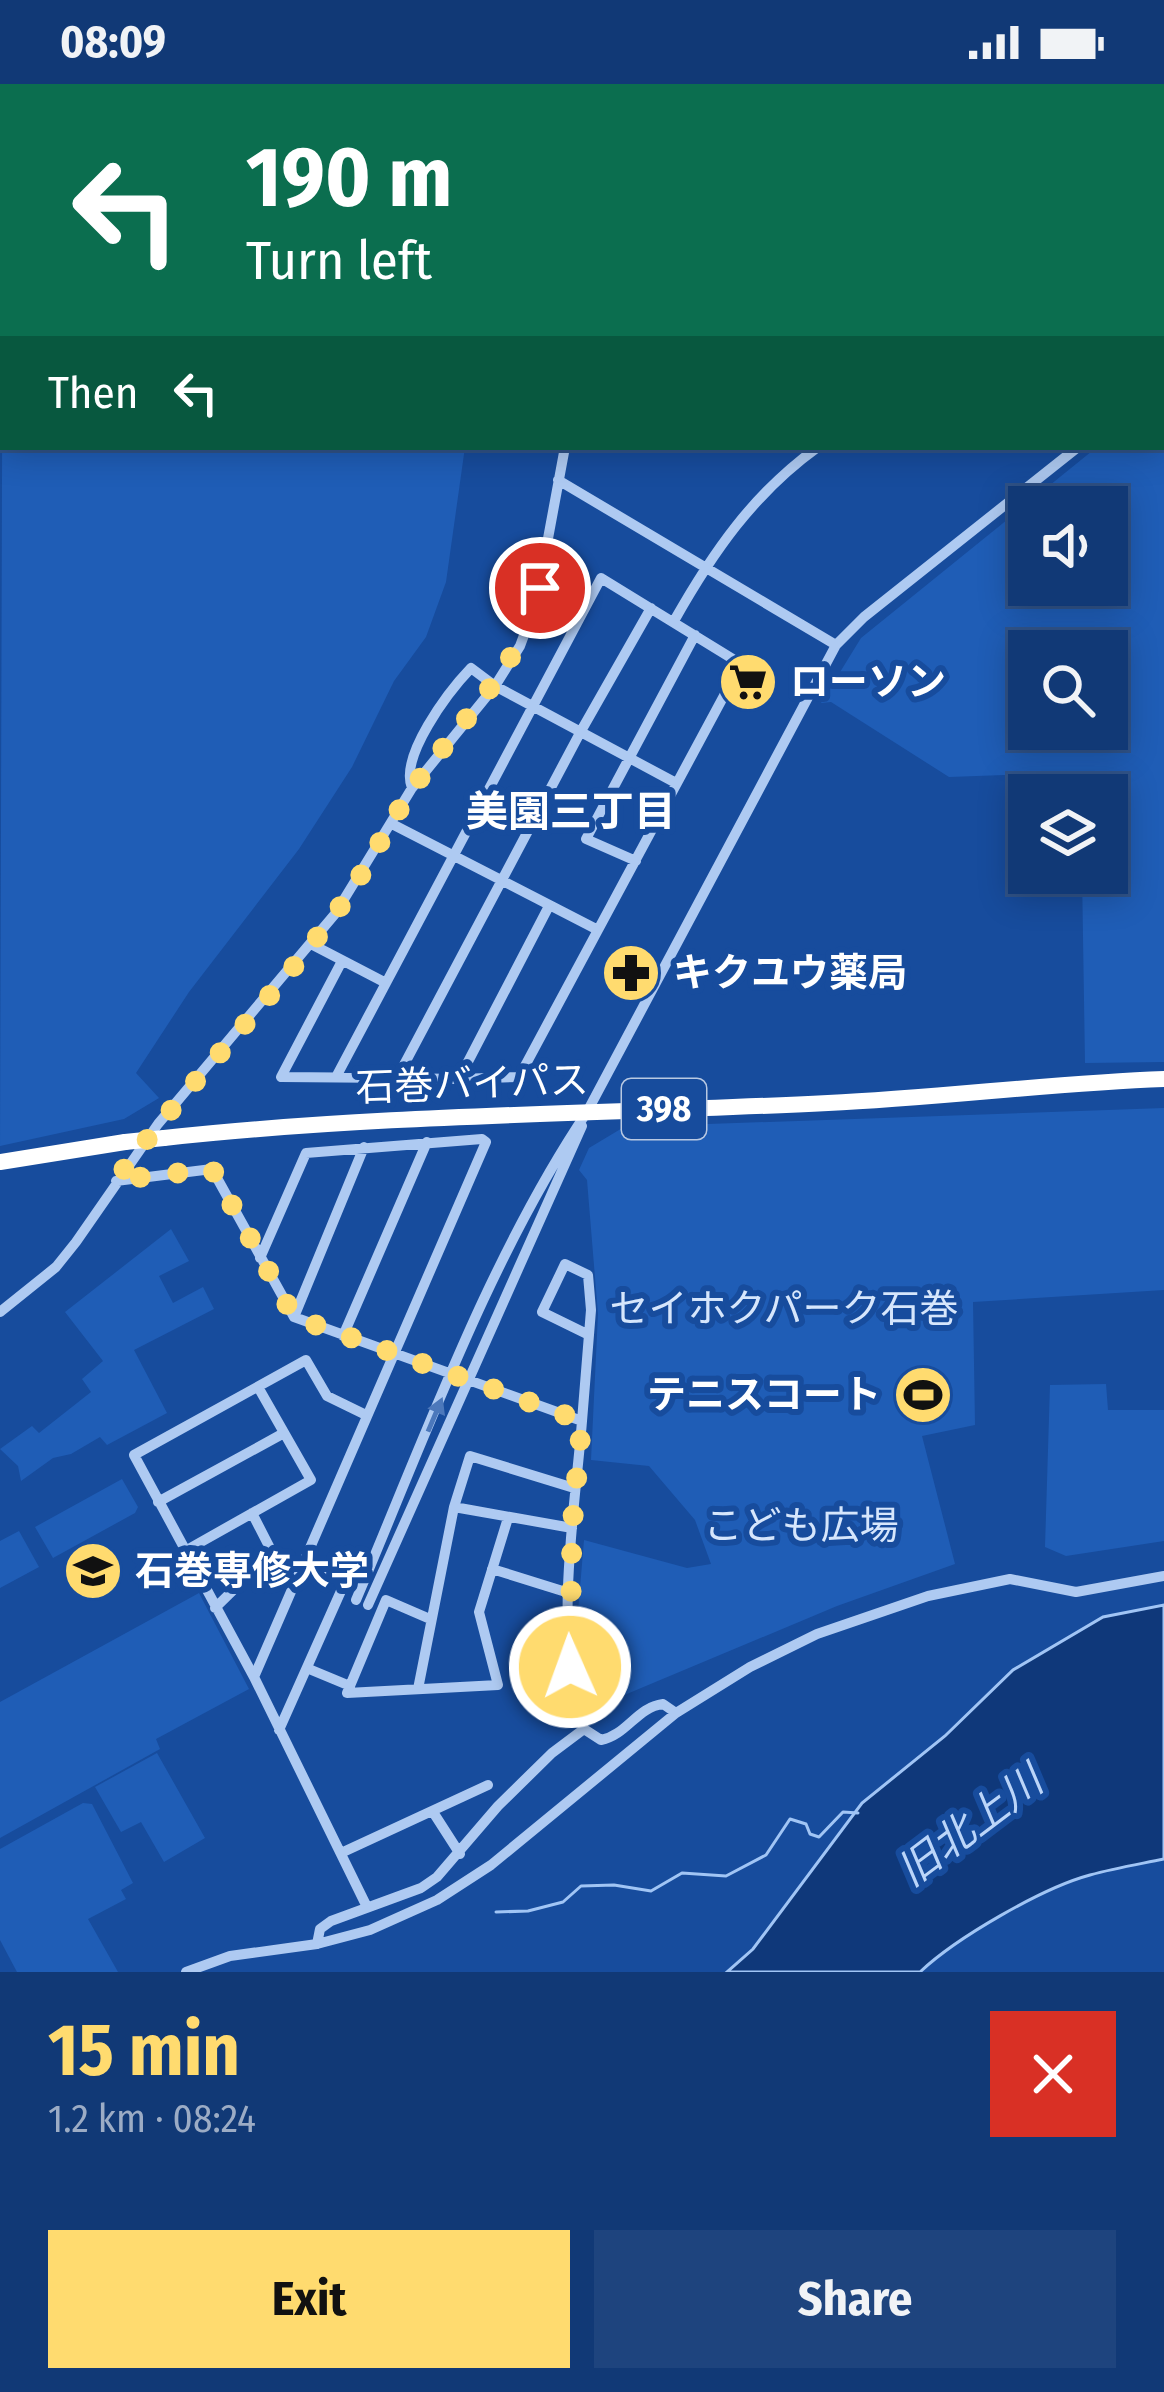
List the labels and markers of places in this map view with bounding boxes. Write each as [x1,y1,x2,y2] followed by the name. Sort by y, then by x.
[489,537,591,639] pin
[717,651,779,713] supermarket icon: ローソン
[790,659,946,705] place label: ローソン
[600,942,662,1004] pharmacy icon: キクユウ薬局
[673,950,907,996] place label: キクユウ薬局
[892,1364,954,1426] sports icon: テニスコート
[647,1372,881,1418] place label: テニスコート
[62,1540,124,1602] school or university icon: 石巻専修大学
[135,1548,369,1594] place label: 石巻専修大学

